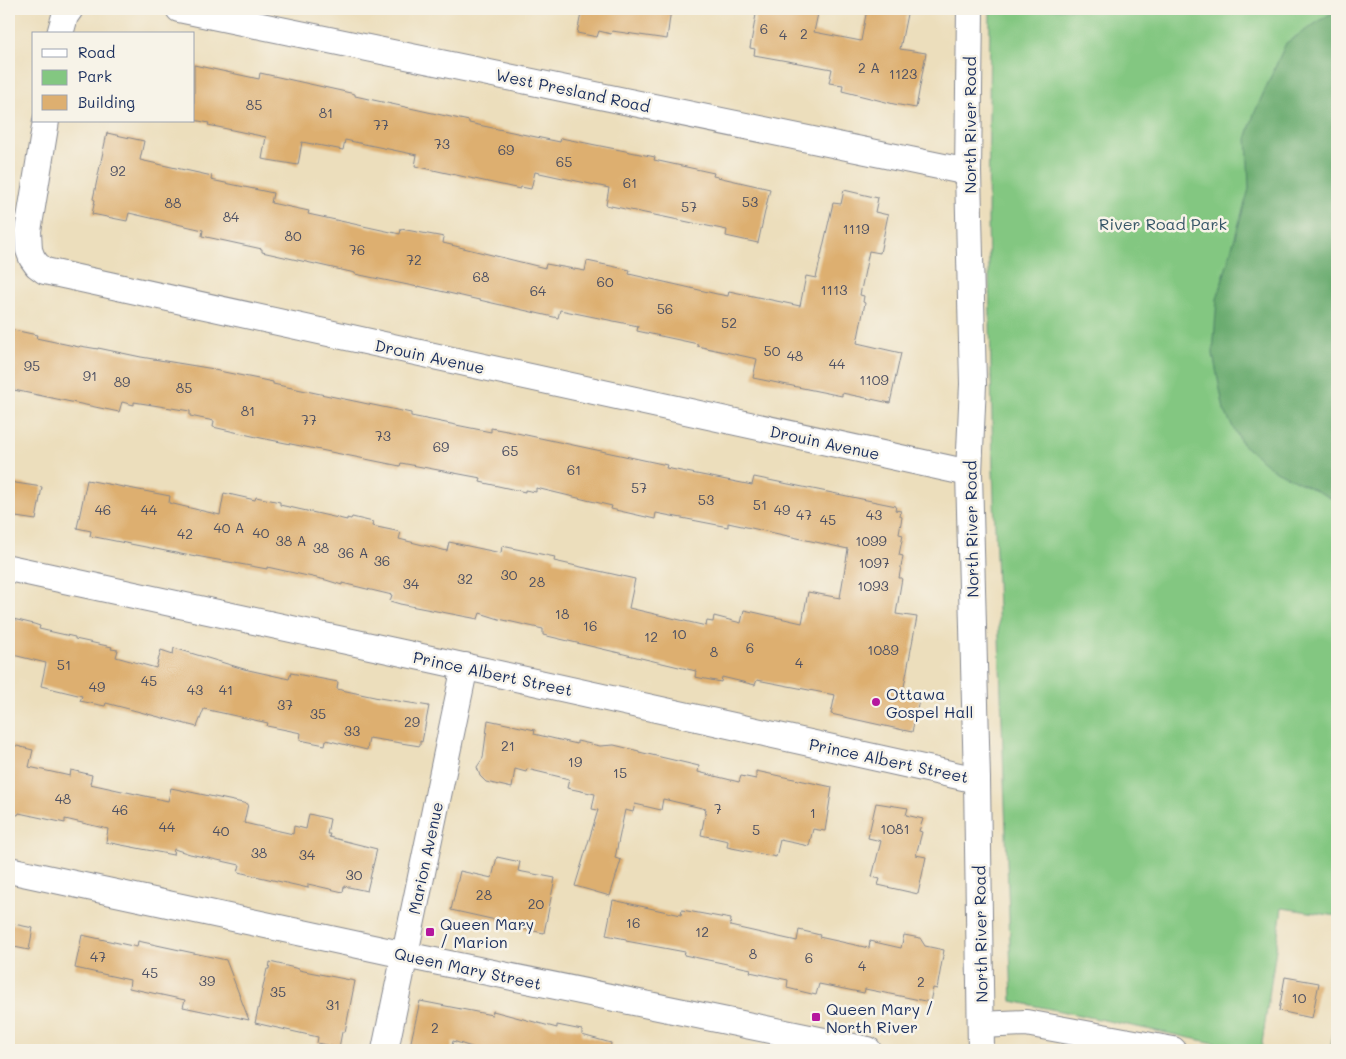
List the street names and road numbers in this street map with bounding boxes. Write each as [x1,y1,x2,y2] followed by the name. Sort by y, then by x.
[959,56,980,194] street label: North River Road
[494,63,652,117] street label: West Presland Road
[373,334,487,378] street label: Drouin Avenue
[768,420,882,464] street label: Drouin Avenue
[959,460,983,598] street label: North River Road
[411,646,575,700] street label: Prince Albert Street
[807,733,971,787] street label: Prince Albert Street
[403,800,447,916] street label: Marion Avenue
[968,865,992,1003] street label: North River Road
[392,942,544,994] street label: Queen Mary Street

